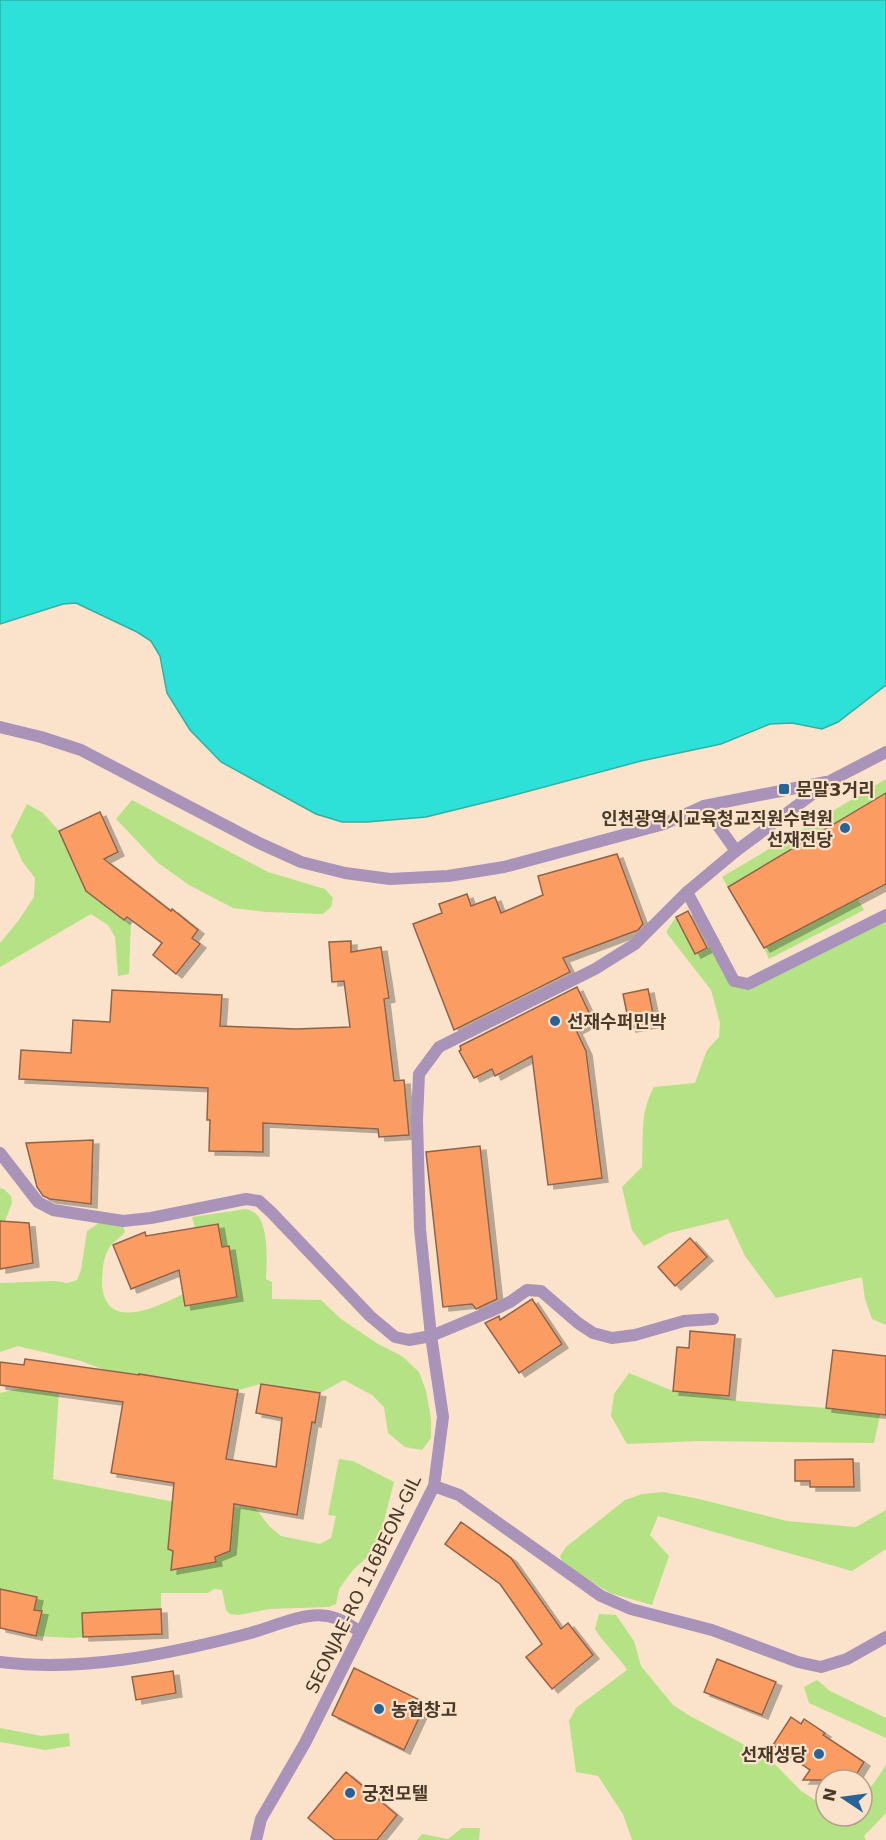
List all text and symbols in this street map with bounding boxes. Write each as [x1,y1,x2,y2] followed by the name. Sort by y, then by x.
[796,779,875,800] place label: 문말3거리
[777,782,791,796] marker: 문말3거리
[601,808,833,850] place label: 인천광역시교육청교직원수련원 선재전당
[838,821,852,835] marker: 인천광역시교육청교직원수련원 선재전당
[567,1011,667,1032] place label: 선재수퍼민박
[548,1014,562,1028] marker: 선재수퍼민박
[301,1471,425,1697] street label: SEONJAE-RO 116BEON-GIL
[391,1699,457,1720] place label: 농협창고
[372,1702,386,1716] marker: 농협창고
[741,1744,807,1765] place label: 선재성당
[812,1747,826,1761] marker: 선재성당
[814,1768,874,1828] north arrow
[362,1783,428,1804] place label: 궁전모텔
[343,1786,357,1800] marker: 궁전모텔
[819,1786,841,1803] text: N

